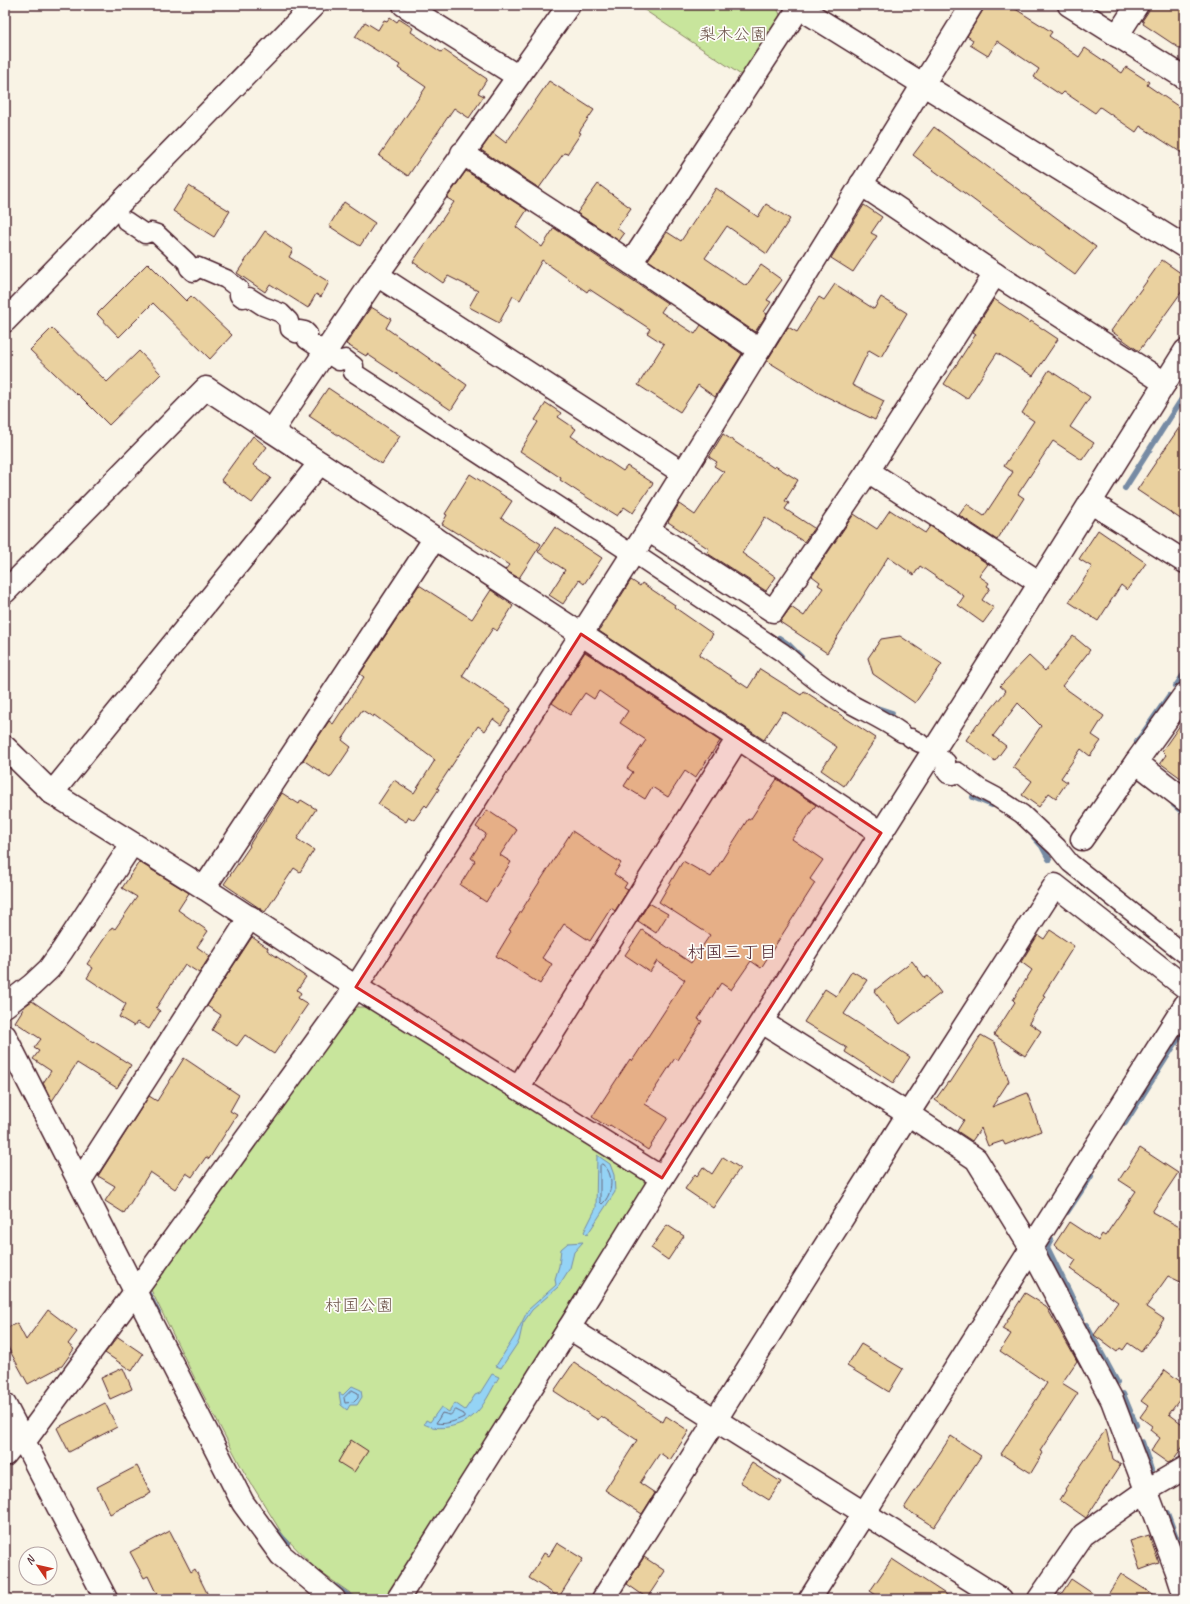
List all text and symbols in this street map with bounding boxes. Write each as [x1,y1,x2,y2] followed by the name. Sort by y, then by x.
[699,24,767,45] park label: 梨木公園
[687,941,777,963] district label: 村国三丁目
[325,1295,393,1316] park label: 村国公園
[18,1546,58,1586] north arrow
[22,1552,39,1567] text: N

